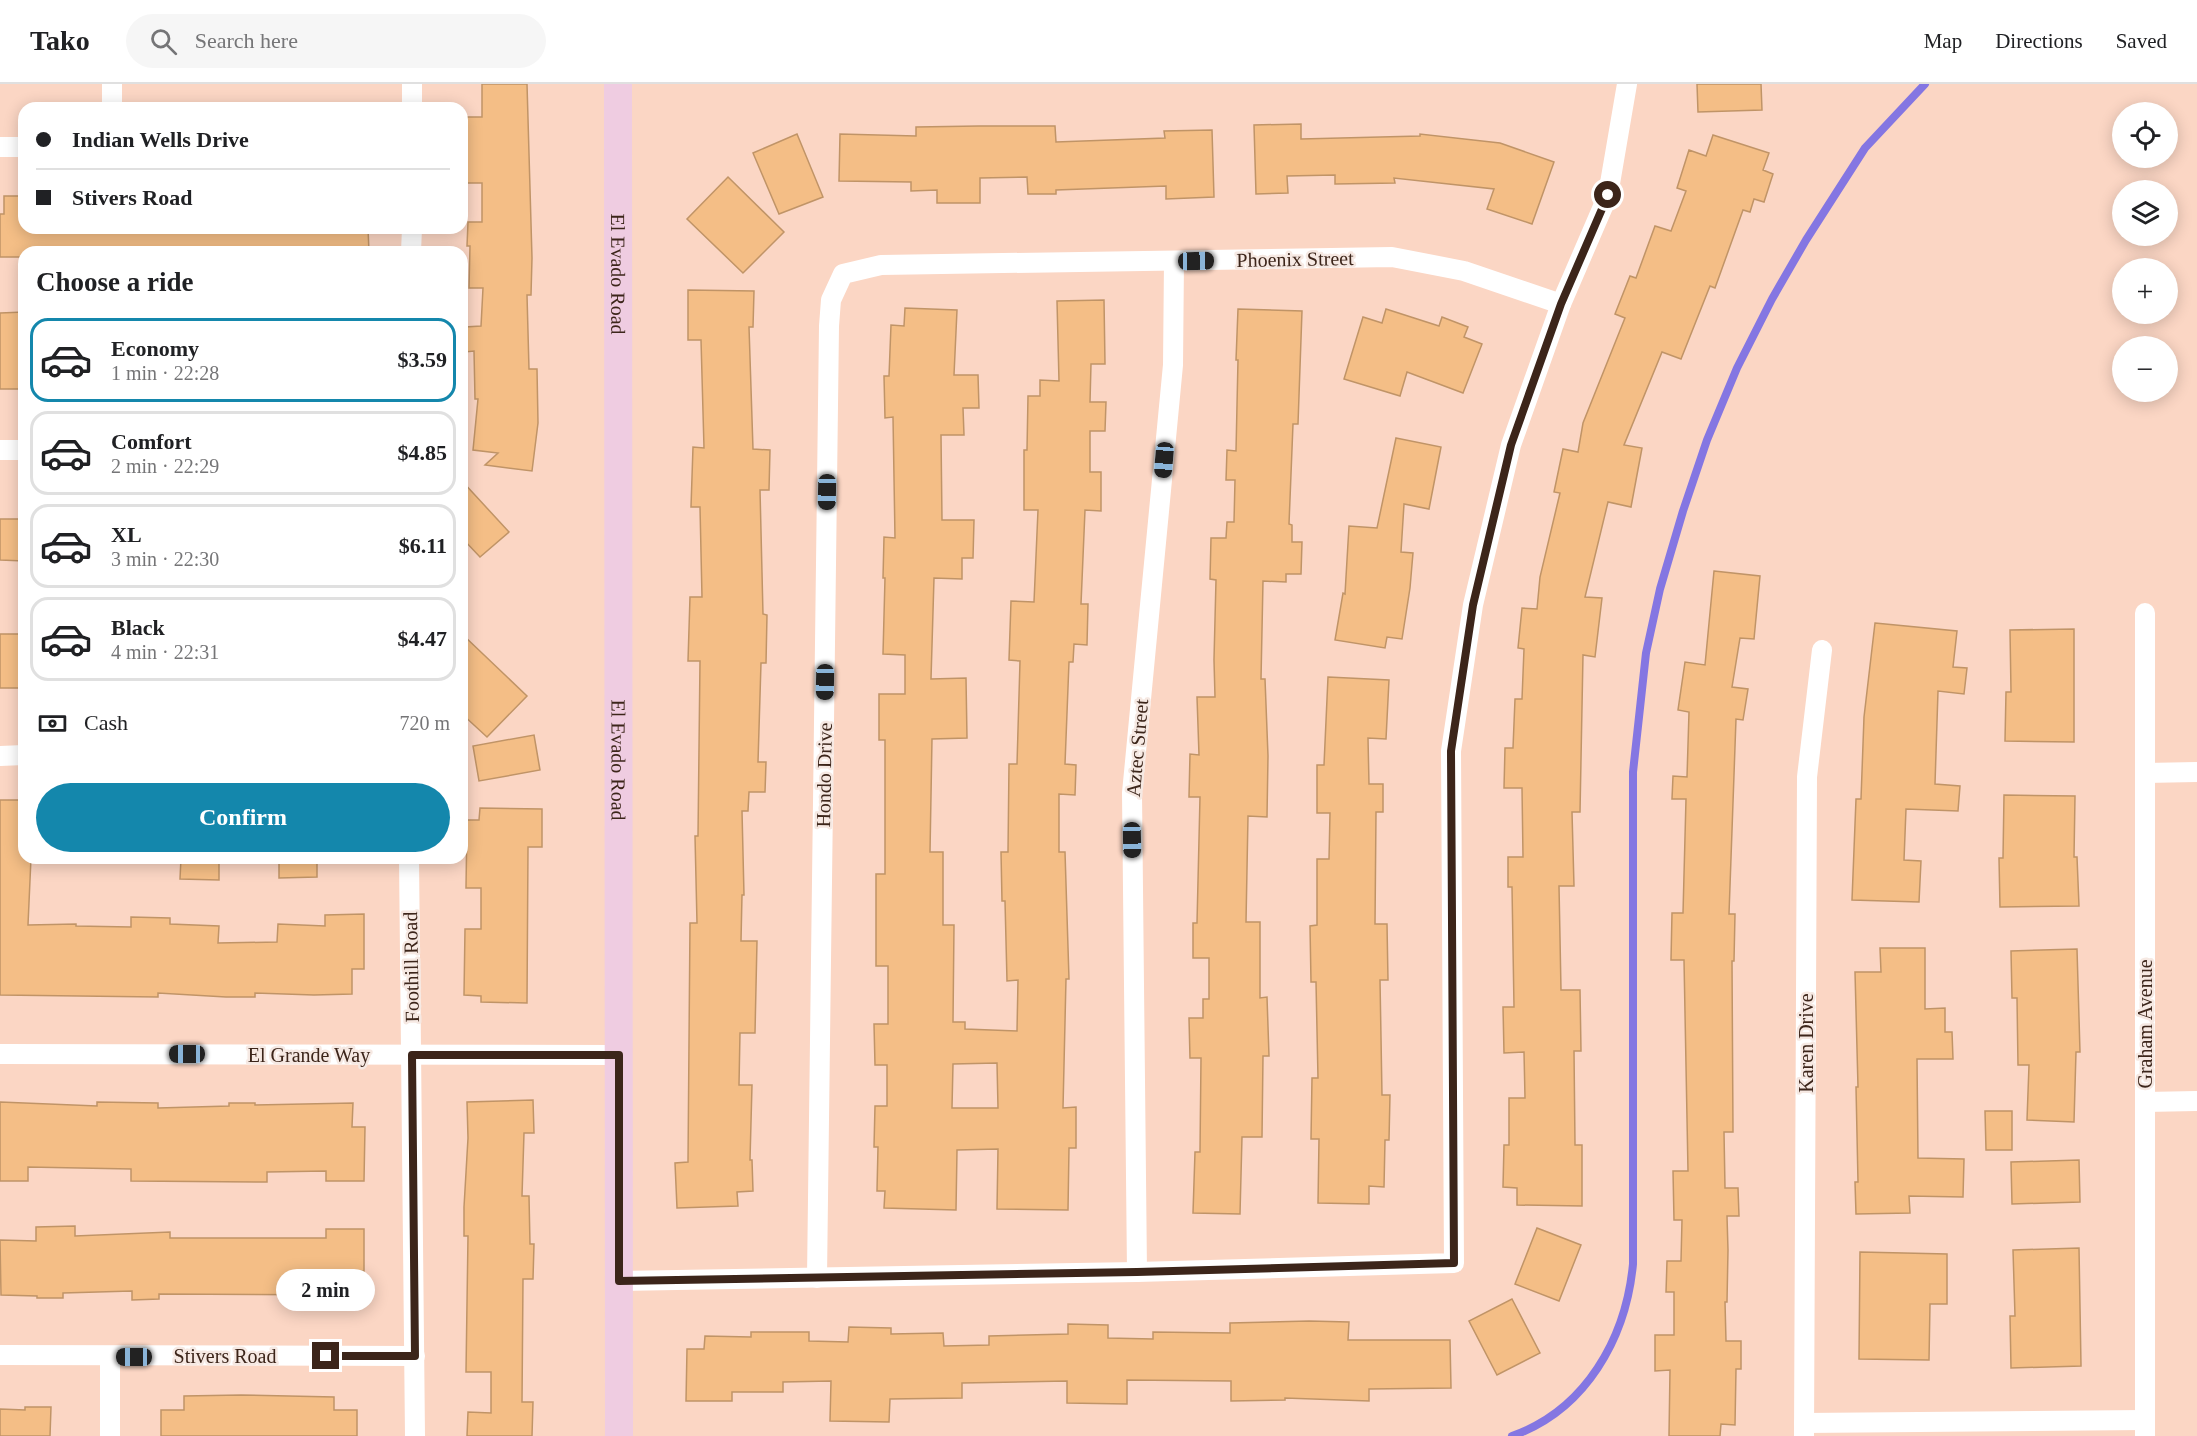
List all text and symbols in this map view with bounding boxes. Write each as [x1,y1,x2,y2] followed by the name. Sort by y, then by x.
[126,14,546,68] search box
[30,25,90,56] text: Tako
[147,25,180,58] icon: search
[195,28,298,53] text: Search here
[1924,29,1962,53] text: Map
[1995,29,2083,53] text: Directions
[2116,29,2167,53] text: Saved
[2112,102,2178,402] map controls
[2112,102,2178,168] button: locate
[72,127,249,152] text: Indian Wells Drive
[2112,180,2178,246] button: layers
[1594,181,1621,208] route start
[72,185,192,210] text: Stivers Road
[607,213,629,335] street label: El Evado Road
[1236,247,1354,271] street label: Phoenix Street
[1178,252,1214,270] car
[2112,258,2178,324] button: +
[36,267,194,297] text: Choose a ride
[39,333,93,387] icon: car
[111,336,199,361] text: Economy
[2112,336,2178,402] button: −
[398,347,447,372] text: $3.59
[111,362,219,384] text: 1 min · 22:28
[39,426,93,480] icon: car
[111,429,192,454] text: Comfort
[398,440,447,465] text: $4.85
[1153,441,1175,479] car
[111,455,219,477] text: 2 min · 22:29
[818,474,836,510] car
[39,519,93,573] icon: car
[111,522,142,547] text: XL
[399,533,447,558] text: $6.11
[111,548,219,570] text: 3 min · 22:30
[39,612,93,666] icon: car
[111,615,165,640] text: Black
[398,626,447,651] text: $4.47
[111,641,219,663] text: 4 min · 22:31
[816,664,834,700] car
[1122,698,1152,798] street label: Aztec Street
[607,699,630,821] street label: El Evado Road
[36,707,69,740] icon: cash
[84,710,128,735] text: Cash
[399,712,450,734] text: 720 m
[812,722,836,828] street label: Hondo Drive
[36,783,450,852] button: Confirm
[1123,822,1141,858] car
[399,912,423,1022] street label: Foothill Road
[2134,959,2156,1089] street label: Graham Avenue
[1795,993,1817,1093] street label: Karen Drive
[248,1044,370,1067] street label: El Grande Way
[169,1045,205,1063] car
[276,1269,376,1311] callout: 2 min
[301,1279,350,1301] text: 2 min
[312,1342,339,1369] route end
[174,1345,276,1367] street label: Stivers Road
[116,1348,152,1366] car

